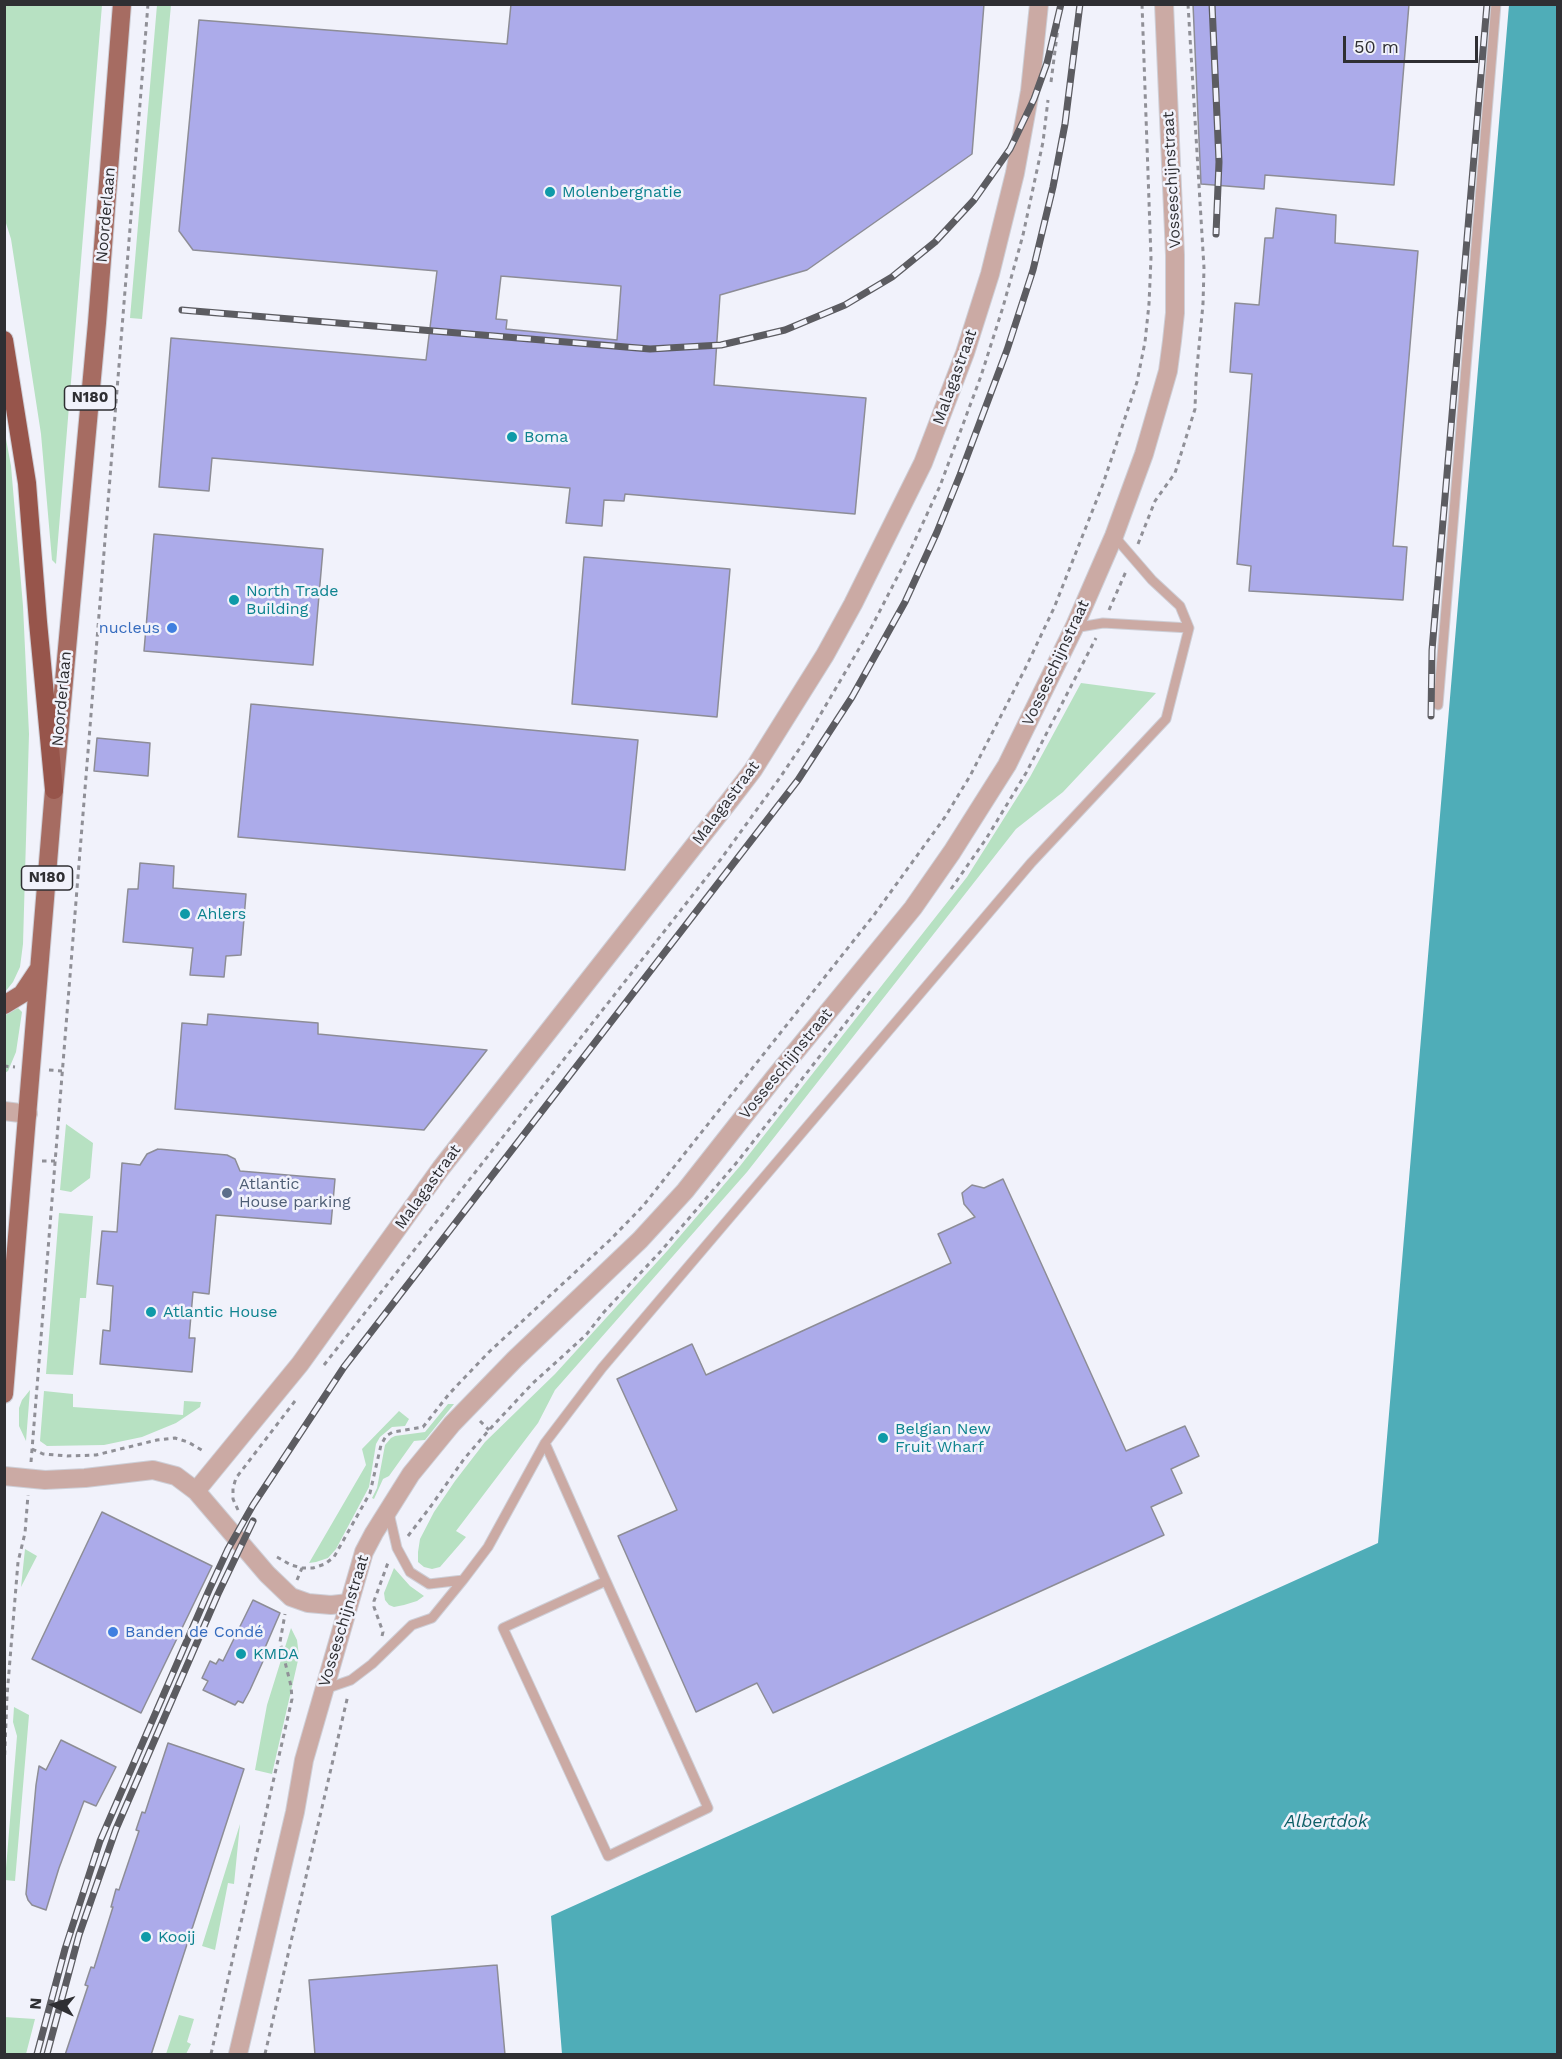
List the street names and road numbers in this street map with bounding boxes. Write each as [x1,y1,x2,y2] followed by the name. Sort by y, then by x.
[1159,111,1185,249] street label: Vosseschijnstraat
[92,166,120,264] street label: Noorderlaan
[929,327,981,427] street label: Malagastraat
[64,386,116,410] road number: N180
[1018,597,1094,729] street label: Vosseschijnstraat
[48,650,76,748] street label: Noorderlaan
[688,757,764,849] street label: Malagastraat
[22,866,72,890] road number: N180
[735,1005,837,1123] street label: Vosseschijnstraat
[391,1141,465,1233] street label: Malagastraat
[315,1553,373,1689] street label: Vosseschijnstraat

